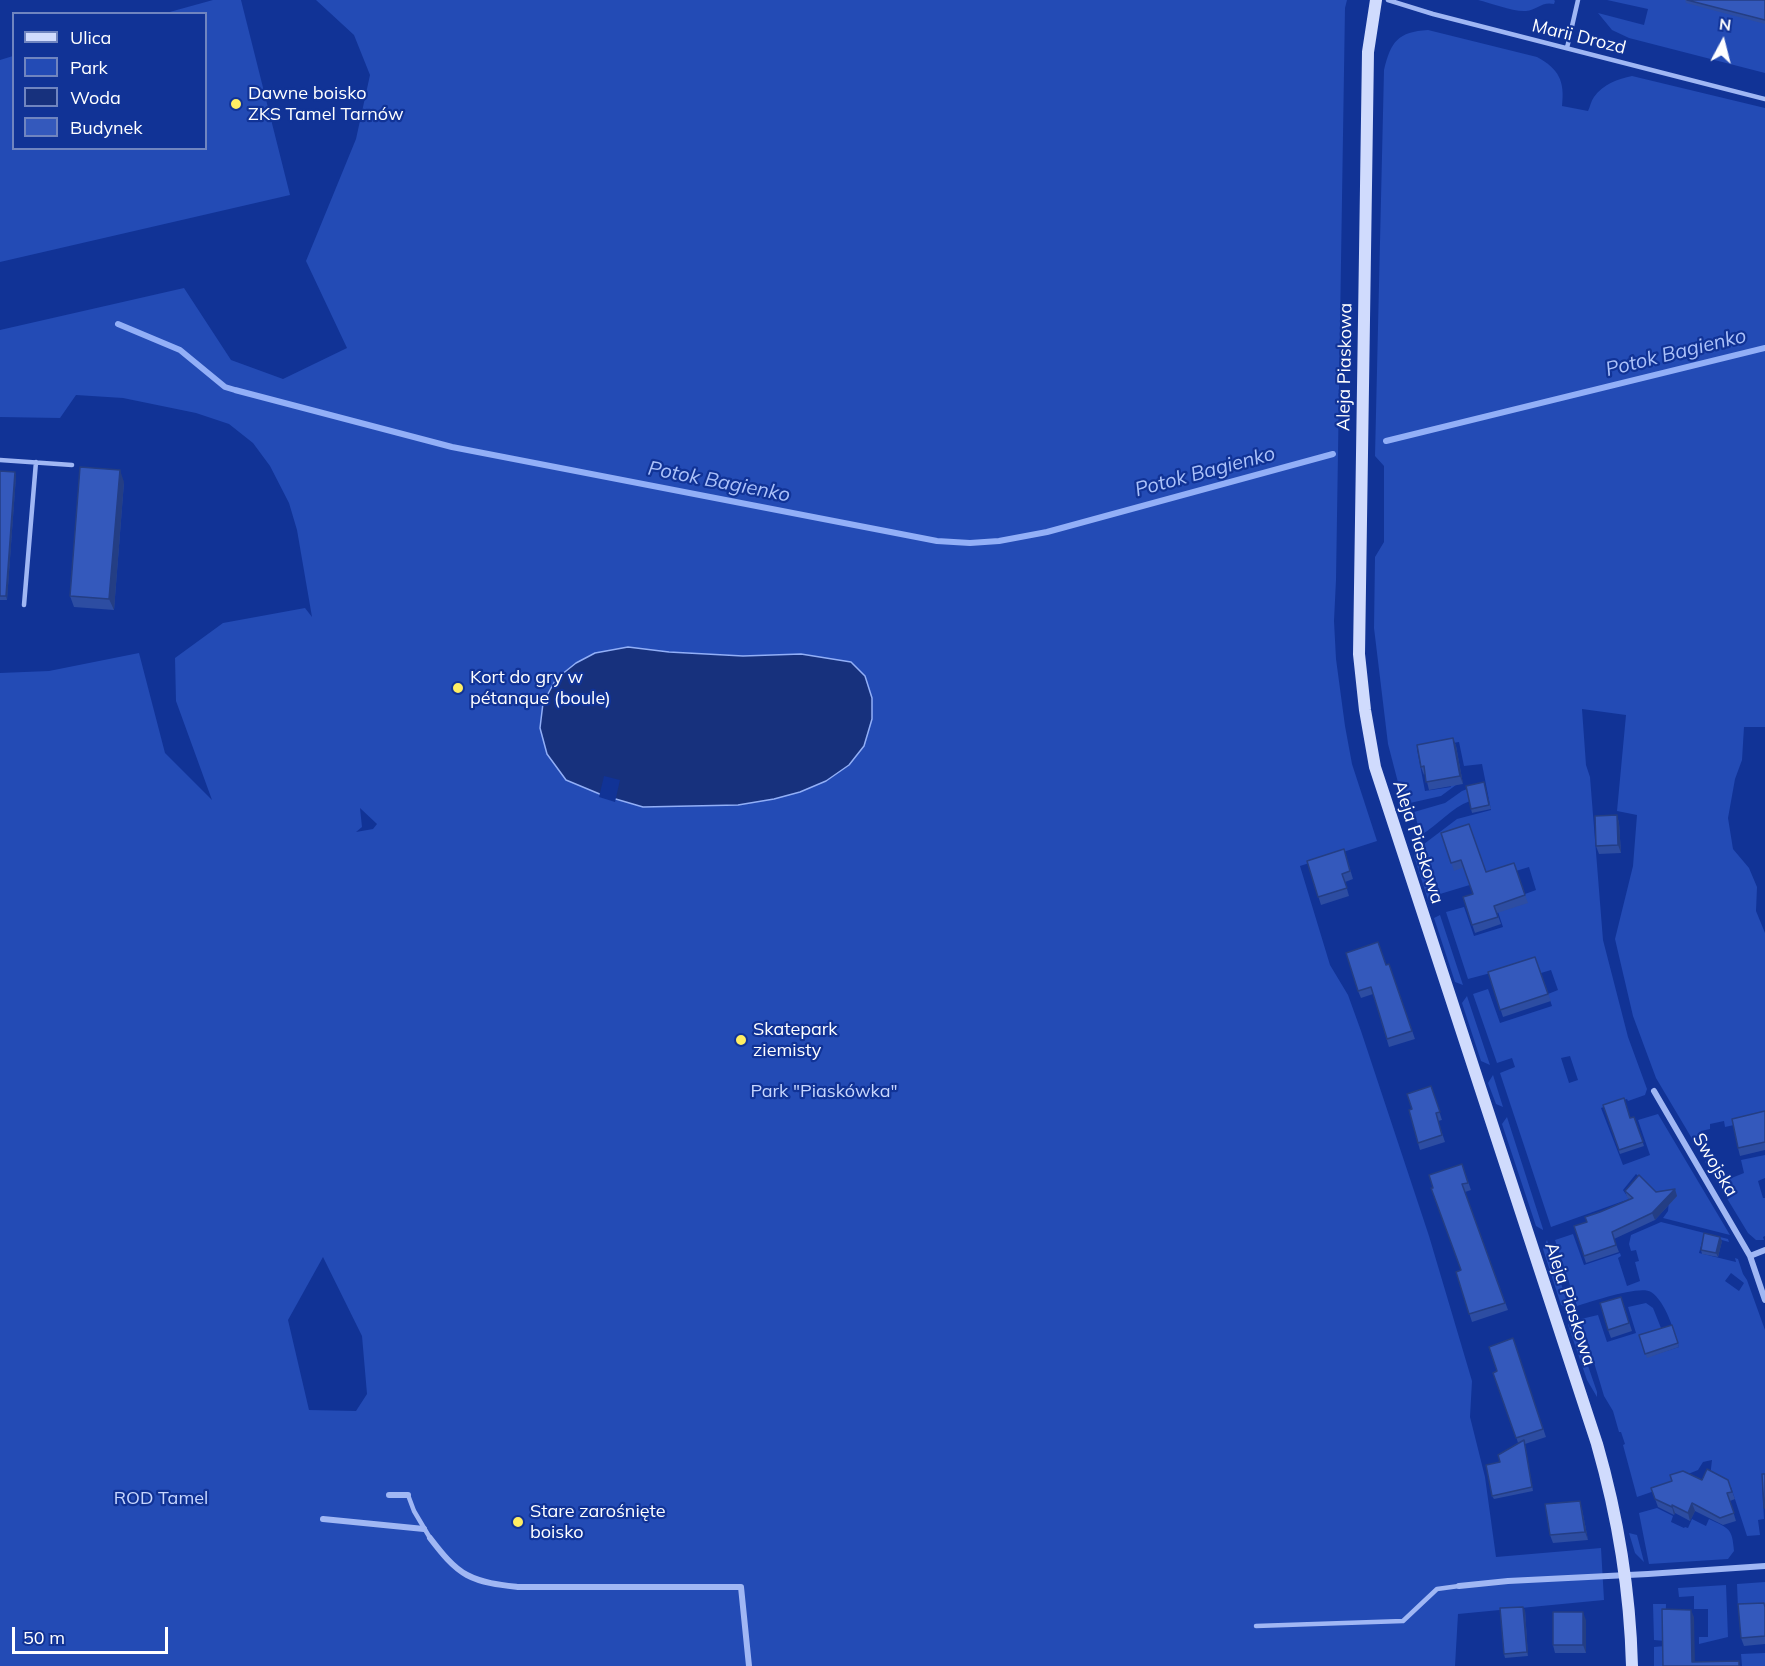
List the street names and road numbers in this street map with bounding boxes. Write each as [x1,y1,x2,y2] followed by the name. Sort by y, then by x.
[1530,15,1628,59] street label: Marii Drozd
[1333,303,1357,431] street label: Aleja Piaskowa
[1388,778,1448,906] street label: Aleja Piaskowa
[1688,1129,1742,1201] street label: Swojska
[1540,1240,1600,1368] street label: Aleja Piaskowa

